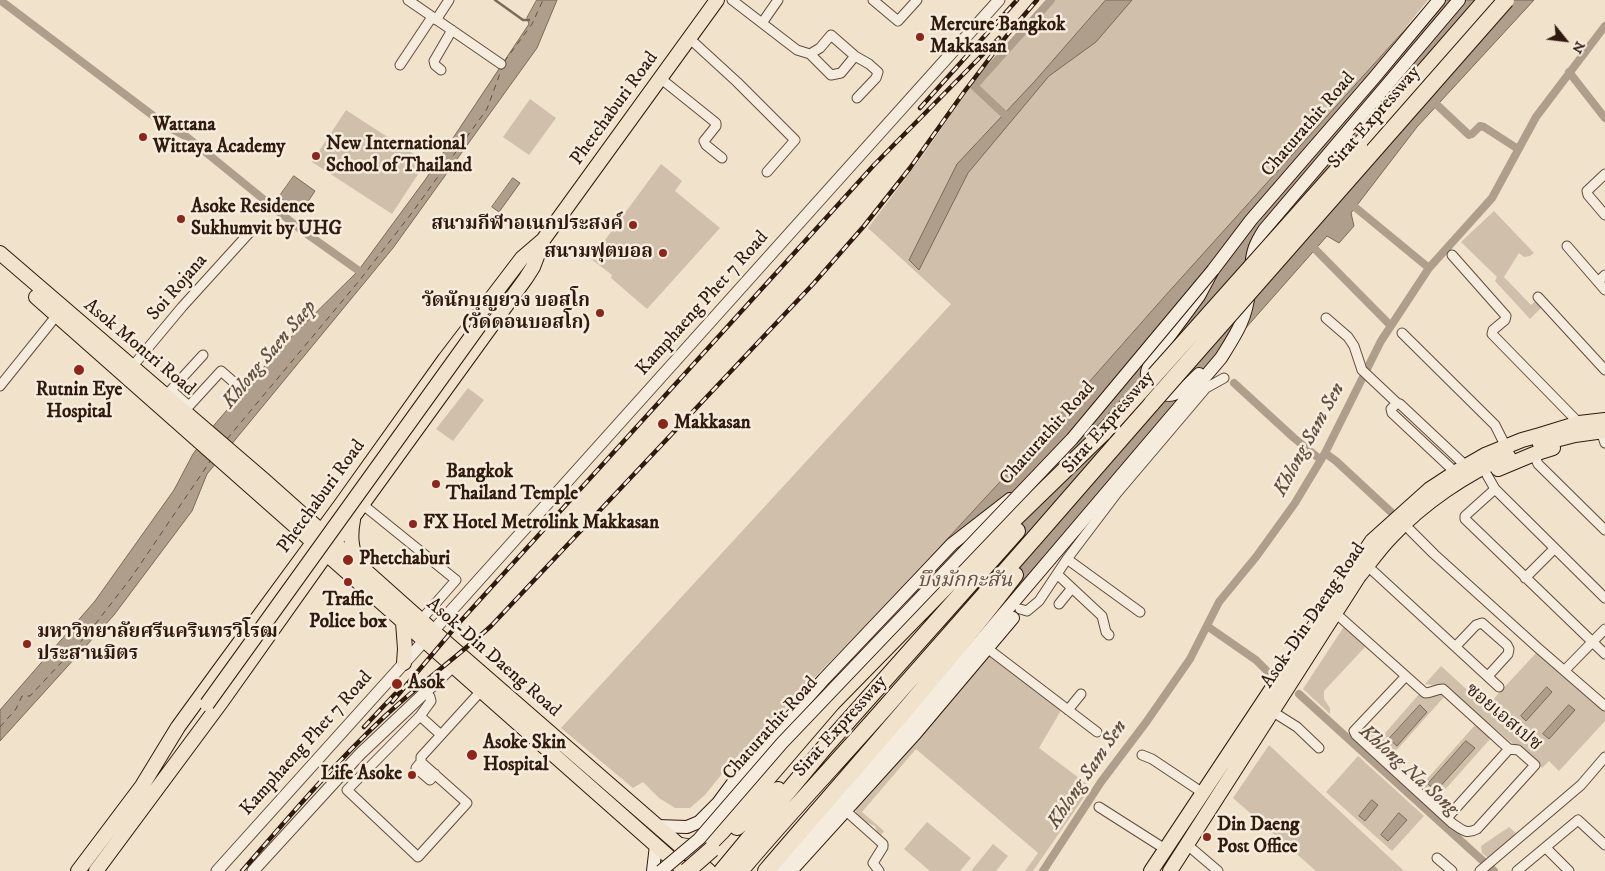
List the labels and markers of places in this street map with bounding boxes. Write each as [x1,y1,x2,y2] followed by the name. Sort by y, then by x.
[930,15,1065,59] place label: Mercure Bangkok Makkasan
[914,31,926,43] marker: Mercure Bangkok Makkasan
[153,115,285,159] place label: Wattana Wittaya Academy
[137,131,149,143] marker: Wattana Wittaya Academy
[326,134,472,178] place label: New International School of Thailand
[310,150,322,162] marker: New International School of Thailand
[191,197,342,241] place label: Asoke Residence Sukhumvit by UHG
[175,213,187,225] marker: Asoke Residence Sukhumvit by UHG
[431,214,623,236] place label: สนามกีฬาอเนกประสงค์
[627,219,639,231] marker: สนามกีฬาอเนกประสงค์
[544,242,653,264] place label: สนามฟุตบอล
[657,247,669,259] marker: สนามฟุตบอล
[421,291,590,335] place label: วัดนักบุญยวง บอสโก (วัดดอนบอสโก)
[594,307,606,319] marker: วัดนักบุญยวง บอสโก (วัดดอนบอสโก)
[72,363,86,377] marker: Rutnin Eye Hospital
[36,380,122,424] place label: Rutnin Eye Hospital
[674,413,751,435] place label: Makkasan
[656,417,670,431] marker: Makkasan
[446,462,578,506] place label: Bangkok Thailand Temple
[430,478,442,490] marker: Bangkok Thailand Temple
[423,513,659,535] place label: FX Hotel Metrolink Makkasan
[407,518,419,530] marker: FX Hotel Metrolink Makkasan
[359,549,450,571] place label: Phetchaburi
[341,553,355,567] marker: Phetchaburi
[342,576,354,588] marker: Traffic Police box
[309,590,387,634] place label: Traffic Police box
[37,622,278,666] place label: มหาวิทยาลัยศรีนครินทรวิโรฒ ประสานมิตร
[21,638,33,650] marker: มหาวิทยาลัยศรีนครินทรวิโรฒ ประสานมิตร
[408,673,445,695] place label: Asok
[390,677,404,691] marker: Asok
[483,733,566,777] place label: Asoke Skin Hospital
[465,748,479,762] marker: Asoke Skin Hospital
[321,764,402,786] place label: Life Asoke
[406,769,418,781] marker: Life Asoke
[1217,815,1299,859] place label: Din Daeng Post Office
[1201,831,1213,843] marker: Din Daeng Post Office

